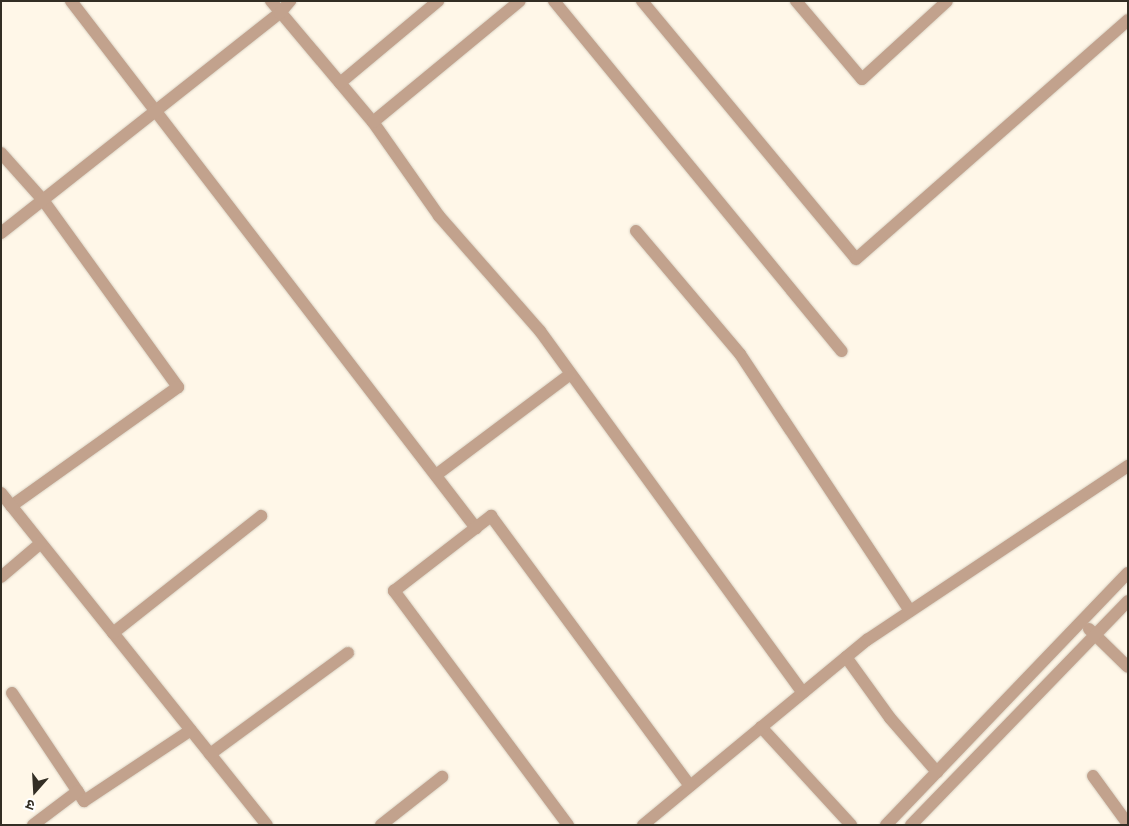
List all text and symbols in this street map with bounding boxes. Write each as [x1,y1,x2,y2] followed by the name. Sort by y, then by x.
[10,766,60,816] north arrow
[23,795,37,815] text: उ

